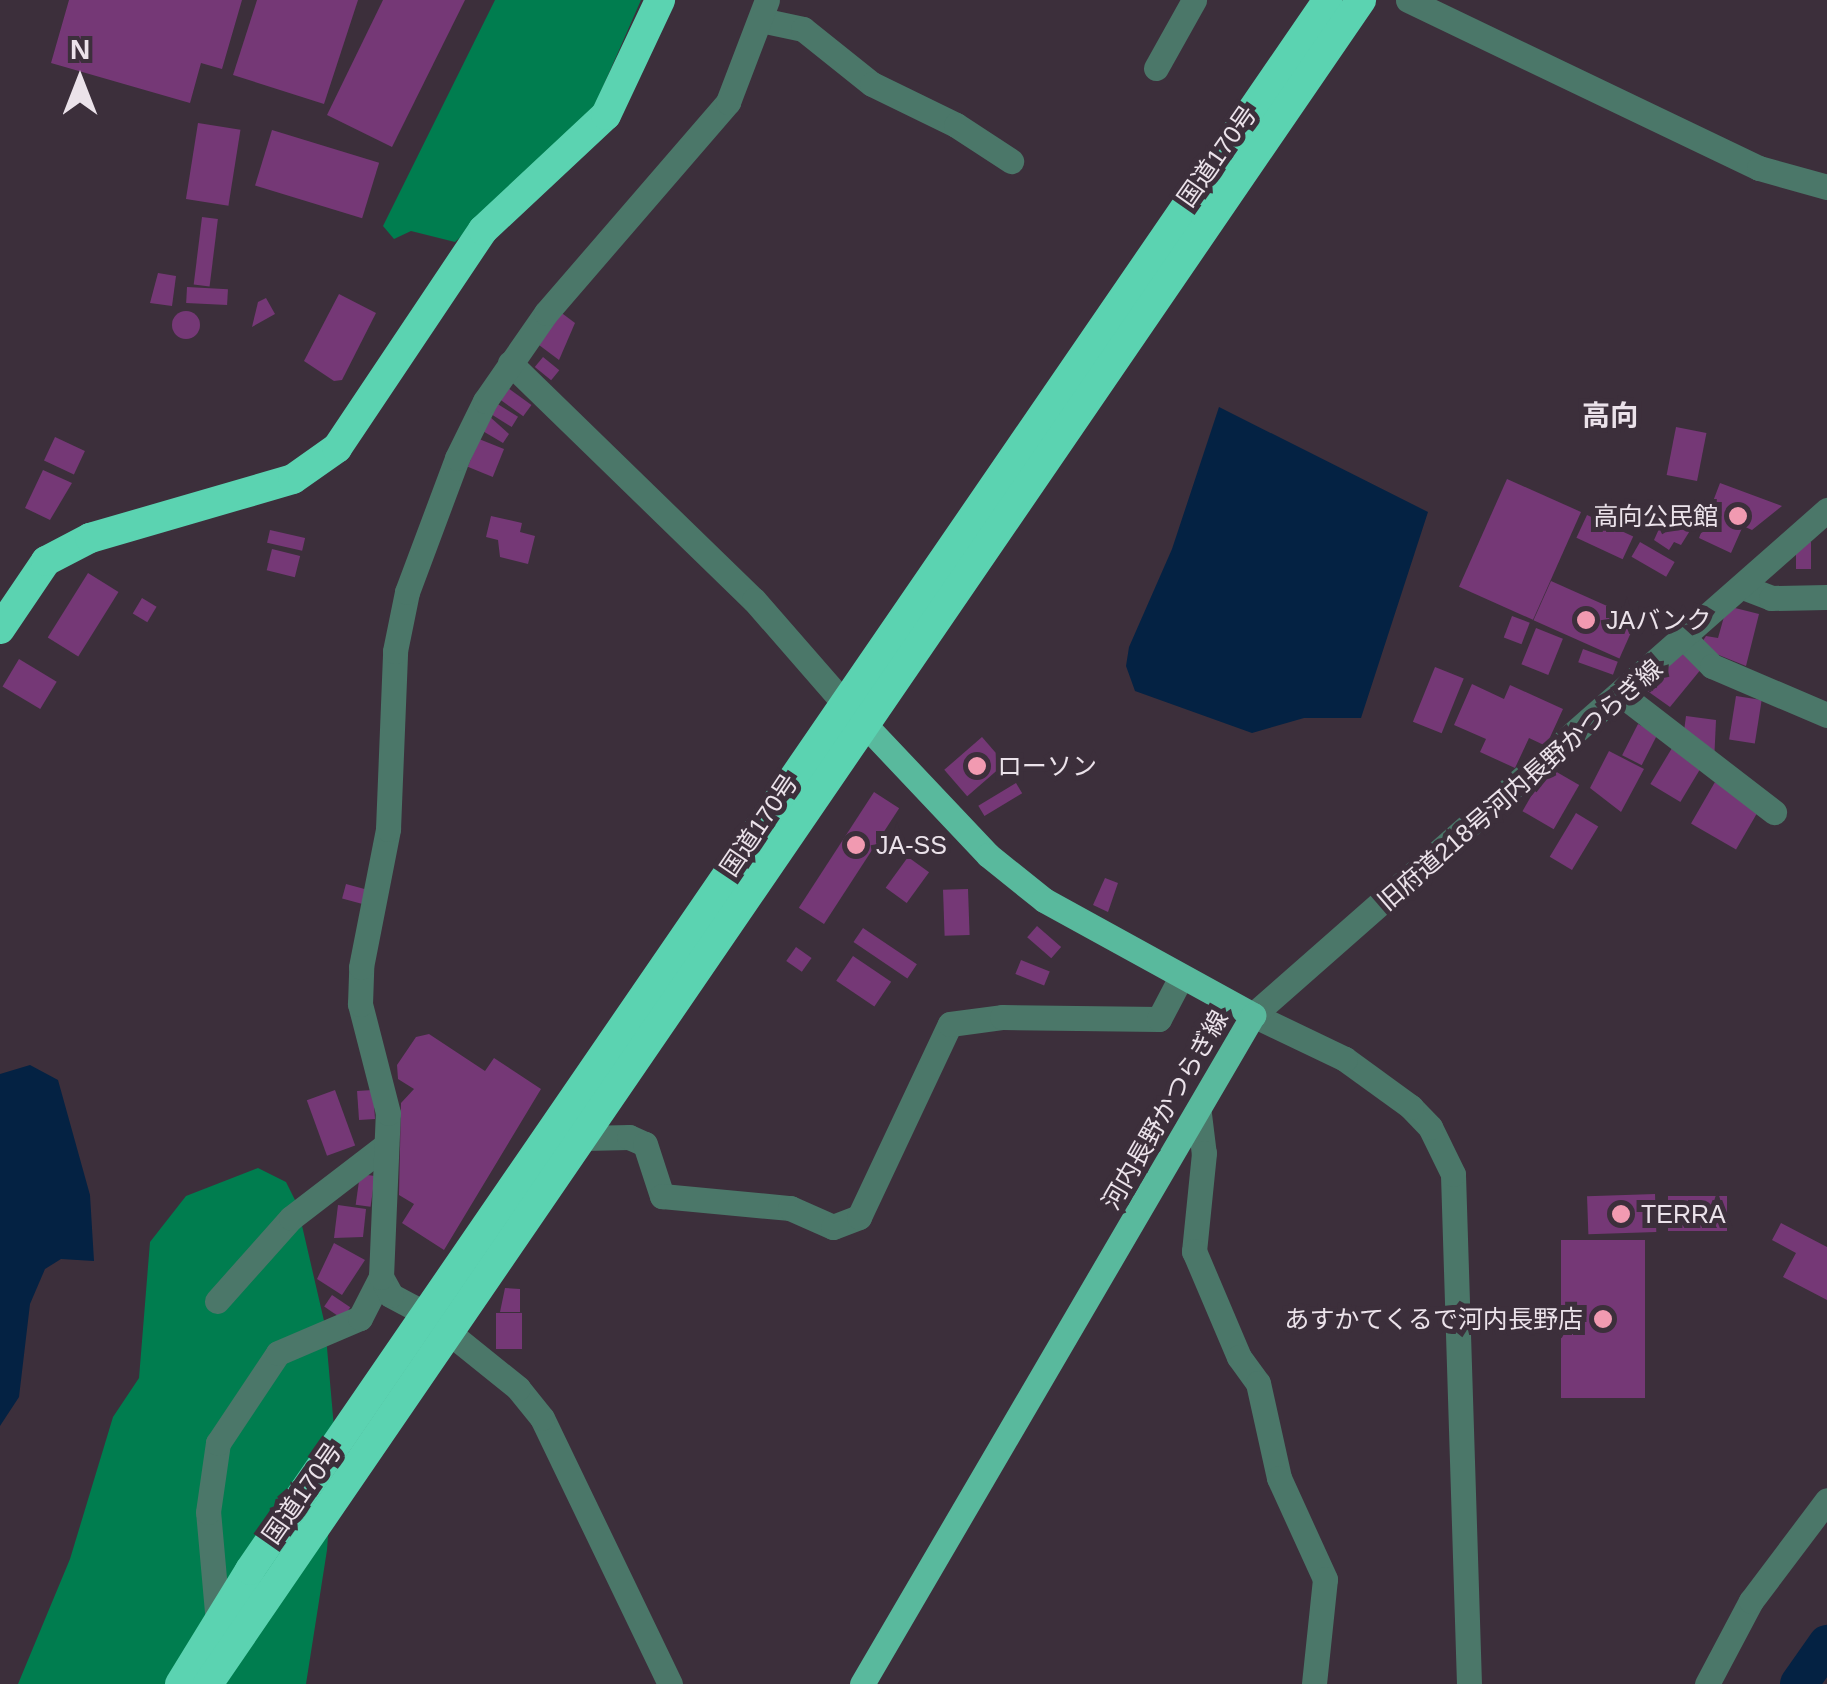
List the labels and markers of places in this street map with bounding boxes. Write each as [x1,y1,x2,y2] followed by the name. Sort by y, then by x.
[1593,501,1718,531] place label: 高向公民館
[1727,505,1749,527] marker: 高向公民館
[1606,605,1710,635] place label: JAバンク
[1575,609,1597,631] marker: JAバンク
[997,751,1097,781] place label: ローソン
[966,755,988,777] marker: ローソン
[876,830,947,860] place label: JA-SS
[845,834,867,856] marker: JA-SS
[1641,1199,1726,1229] place label: TERRA
[1610,1203,1632,1225] marker: TERRA
[1283,1304,1583,1334] place label: あすかてくるで河内長野店
[1592,1308,1614,1330] marker: あすかてくるで河内長野店

